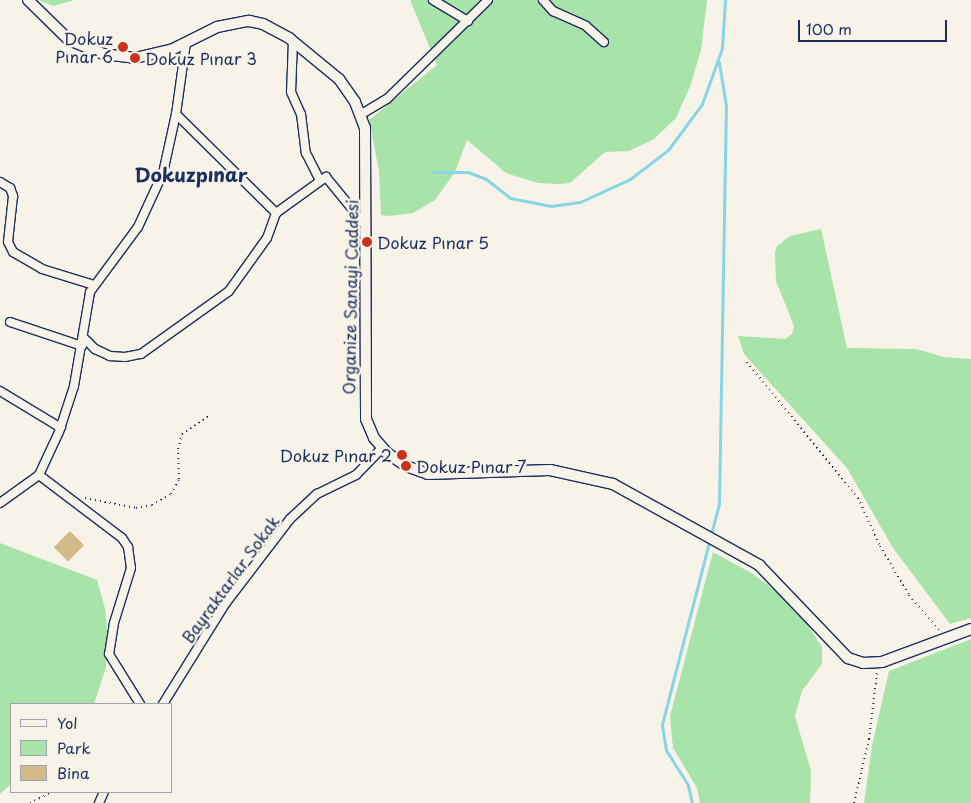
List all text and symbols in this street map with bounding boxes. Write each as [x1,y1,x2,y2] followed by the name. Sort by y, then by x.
[801,10,950,42] scale bar
[806,17,852,40] text: 100 m
[56,28,113,66] place label: Dokuz Pınar 6
[117,41,129,53] marker: Dokuz Pınar 6
[145,48,256,68] place label: Dokuz Pınar 3
[129,52,141,64] marker: Dokuz Pınar 3
[135,164,247,186] district label: Dokuzpınar
[339,200,361,394] street label: Organize Sanayi Caddesi
[377,232,488,252] place label: Dokuz Pınar 5
[361,236,373,248] marker: Dokuz Pınar 5
[280,445,392,465] place label: Dokuz Pınar 2
[396,449,408,461] marker: Dokuz Pınar 2
[416,456,526,476] place label: Dokuz Pınar 7
[400,460,412,472] marker: Dokuz Pınar 7
[177,511,283,647] street label: Bayraktarlar Sokak
[10,703,172,793] legend
[57,711,78,734] text: Yol
[57,736,91,759] text: Park
[57,761,89,784] text: Bina

